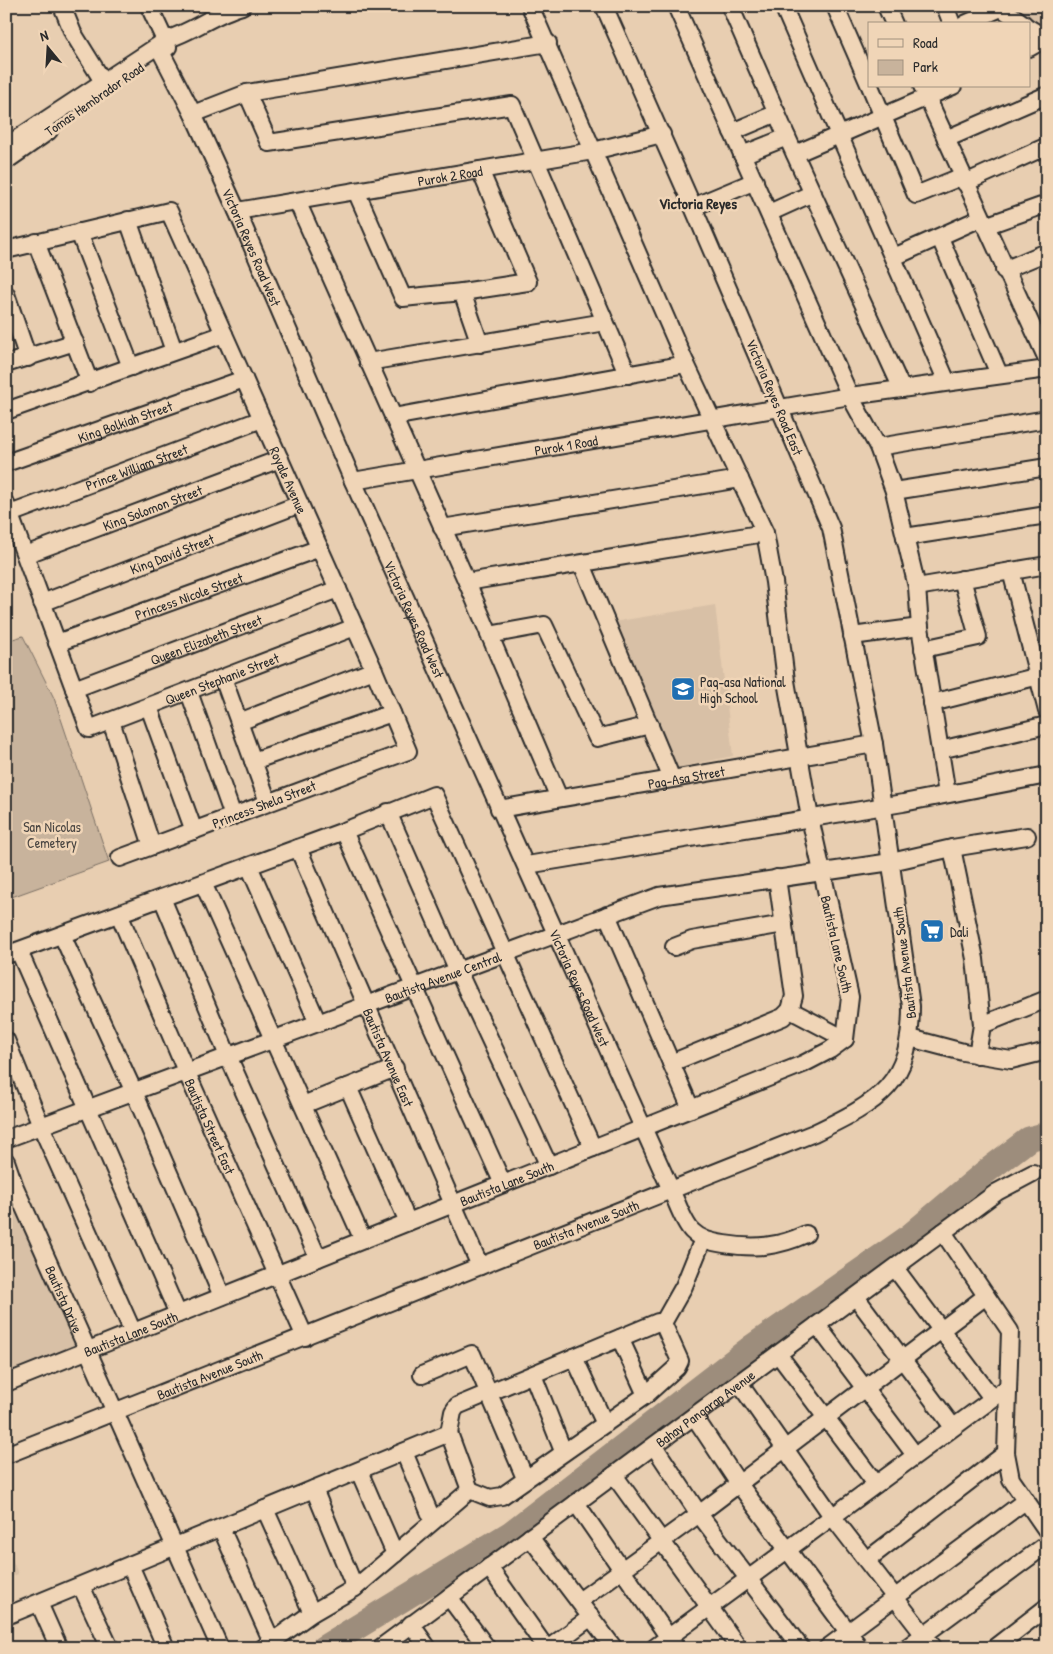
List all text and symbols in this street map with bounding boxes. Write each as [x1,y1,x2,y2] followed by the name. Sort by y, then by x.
[22,22,72,72] north arrow
[868,22,1030,88] legend
[37,25,51,45] text: N
[913,32,938,53] text: Road
[913,56,938,77] text: Park
[41,57,148,140] street label: Tomas Hembrador Road
[416,160,484,190] street label: Purok 2 Road
[218,185,286,309] street label: Victoria Reyes Road West
[659,193,737,215] district label: Victoria Reyes
[741,336,808,458] street label: Victoria Reyes Road East
[75,396,175,446] street label: King Bolkiah Street
[533,430,599,459] street label: Purok 1 Road
[83,438,190,494] street label: Prince William Street
[266,443,312,517] street label: Royale Avenue
[100,480,205,534] street label: King Solomon Street
[127,528,217,578] street label: King David Street
[380,557,450,681] street label: Victoria Reyes Road West
[132,567,245,624] street label: Princess Nicole Street
[147,609,265,669] street label: Queen Elizabeth Street
[162,648,282,709] street label: Queen Stephanie Street
[700,672,786,708] place label: Pag-asa National High School
[670,676,696,702] school or university icon: Pag-asa National High School
[646,761,726,793] street label: Pag-Asa Street
[209,775,319,832] street label: Princess Shela Street
[23,817,81,853] park label: San Nicolas Cemetery
[817,894,857,995] street label: Bautista Lane South
[888,906,920,1020] street label: Bautista Avenue South
[919,918,945,944] supermarket icon: Dali
[950,922,969,941] place label: Dali
[546,926,615,1049] street label: Victoria Reyes Road West
[382,946,504,1007] street label: Bautista Avenue Central
[359,1005,419,1110] street label: Bautista Avenue East
[181,1075,240,1177] street label: Bautista Street East
[457,1155,556,1210] street label: Bautista Lane South
[530,1194,641,1254] street label: Bautista Avenue South
[42,1262,88,1336] street label: Bautista Drive
[81,1306,180,1360] street label: Bautista Lane South
[154,1344,265,1404] street label: Bautista Avenue South
[651,1365,759,1451] street label: Bahay Pangarap Avenue

